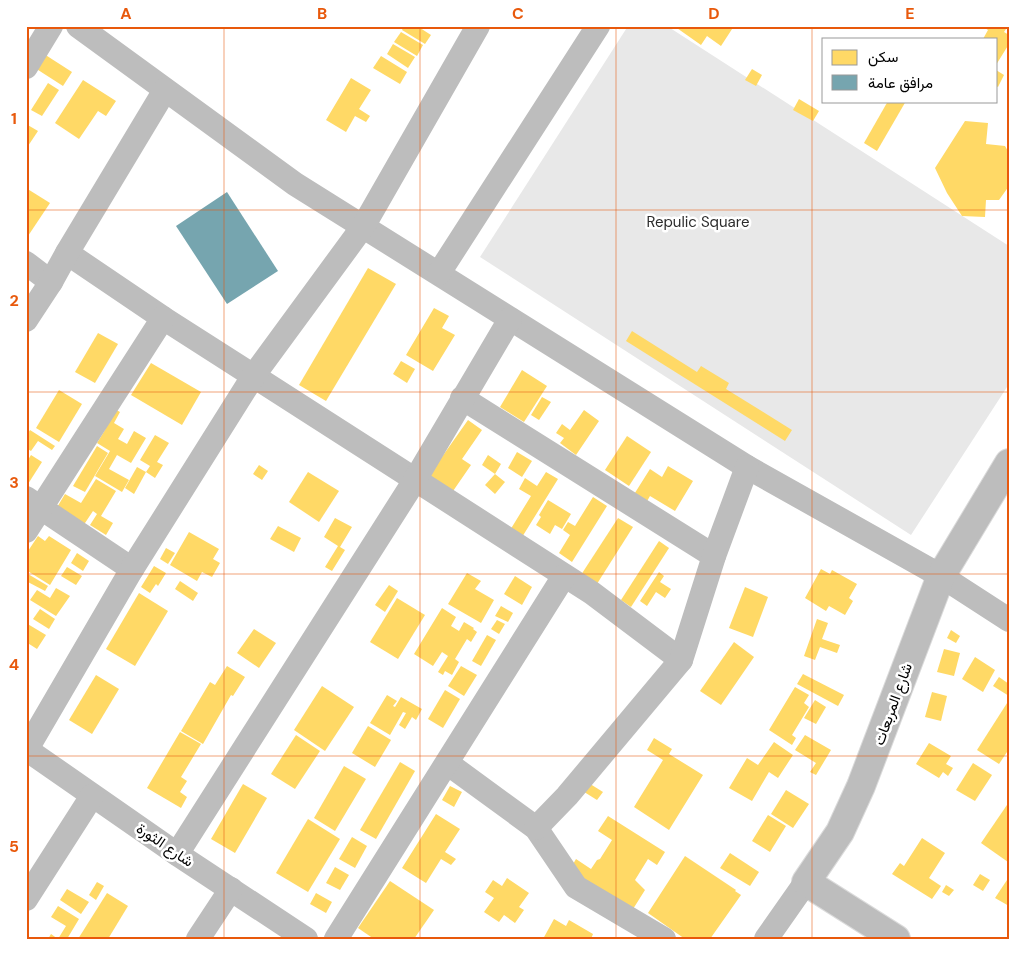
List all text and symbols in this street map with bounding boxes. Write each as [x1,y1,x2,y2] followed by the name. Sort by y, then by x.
[120,3,132,24] text: A
[317,3,327,24] text: B
[512,3,524,24] text: C
[708,3,720,24] text: D
[905,3,915,24] text: E
[822,38,998,102] legend
[868,47,898,67] text: سكن
[868,73,933,93] text: مرافق عامة
[11,108,17,129] text: 1
[646,212,750,232] park label: Repulic Square
[9,290,19,311] text: 2
[9,472,19,493] text: 3
[9,654,19,675] text: 4
[869,660,918,748] street label: شارع المربعات
[132,819,198,872] street label: شارع الثورة
[9,836,19,857] text: 5

